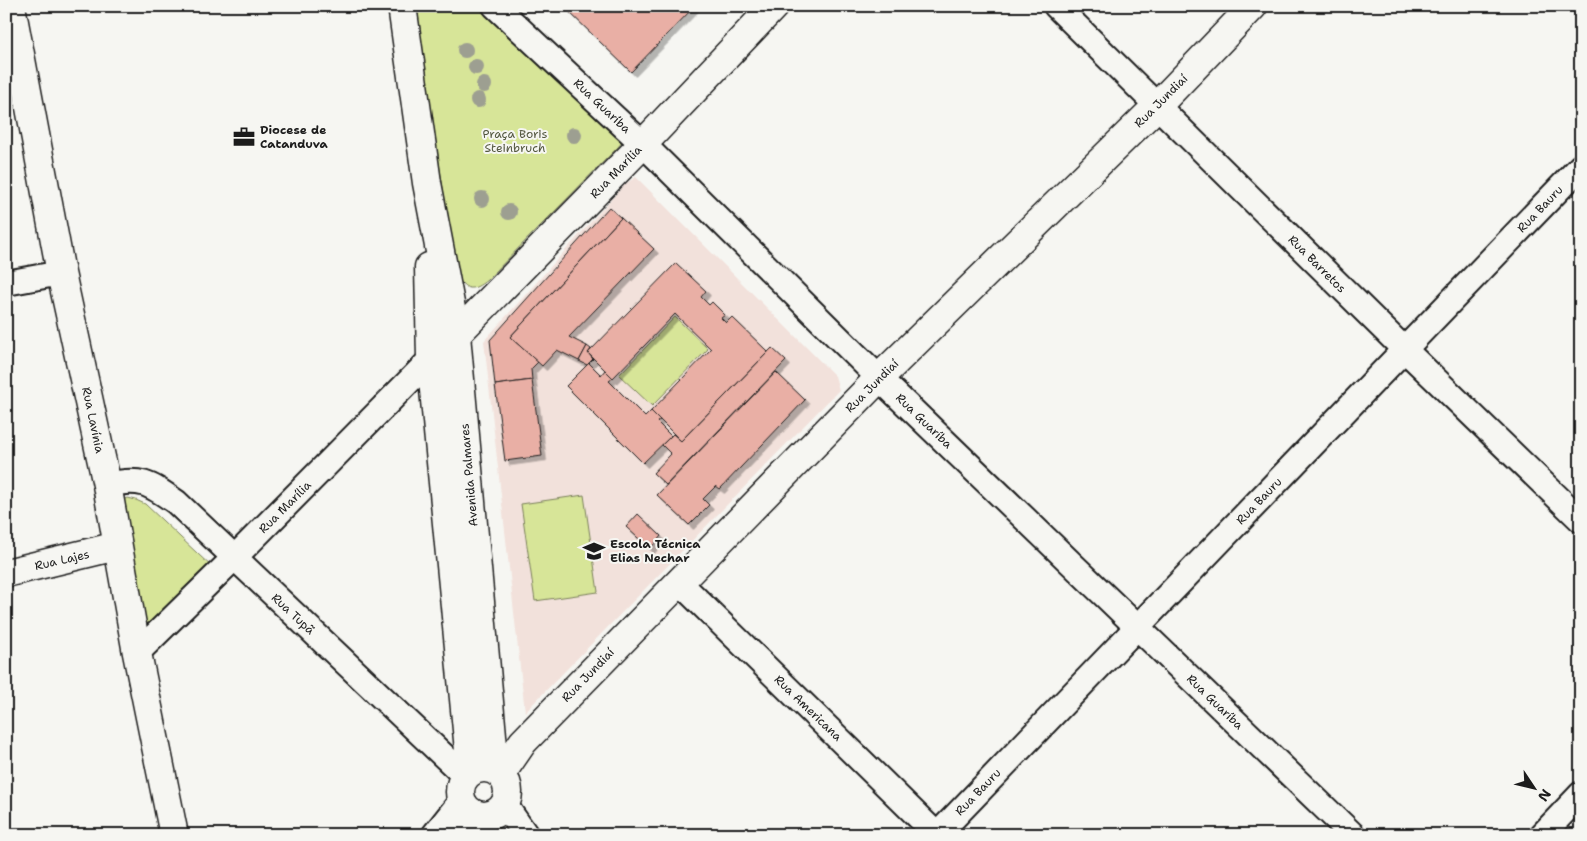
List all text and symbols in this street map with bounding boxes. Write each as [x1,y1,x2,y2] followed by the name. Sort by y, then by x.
[1131,70,1192,131] street label: Rua Jundiaí
[570,75,634,137] street label: Rua Guaríba
[260,122,329,152] place label: Diocese de Catanduva
[231,124,257,150] office icon: Diocese de Catanduva
[483,126,548,156] park label: Praça Boris Steinbruch
[587,142,646,202] street label: Rua Marília
[1514,182,1567,236] street label: Rua Bauru
[1285,232,1349,296] street label: Rua Barretos
[842,355,903,416] street label: Rua Jundiaí
[78,385,108,455] street label: Rua Lavínia
[892,390,956,452] street label: Rua Guaríba
[457,423,481,527] street label: Avenida Palmares
[1233,474,1286,528] street label: Rua Bauru
[255,477,315,537] street label: Rua Marília
[610,536,701,566] place label: Escola Técnica Elias Nechar
[581,538,607,564] school or university icon: Escola Técnica Elias Nechar
[33,546,91,574] street label: Rua Lajes
[268,590,318,638] street label: Rua Tupã
[558,644,618,705] street label: Rua Jundiaí
[1183,671,1247,733] street label: Rua Guaríba
[771,672,846,745] street label: Rua Americana
[1510,764,1560,814] north arrow
[952,765,1005,819] street label: Rua Bauru
[1534,786,1555,805] text: N

